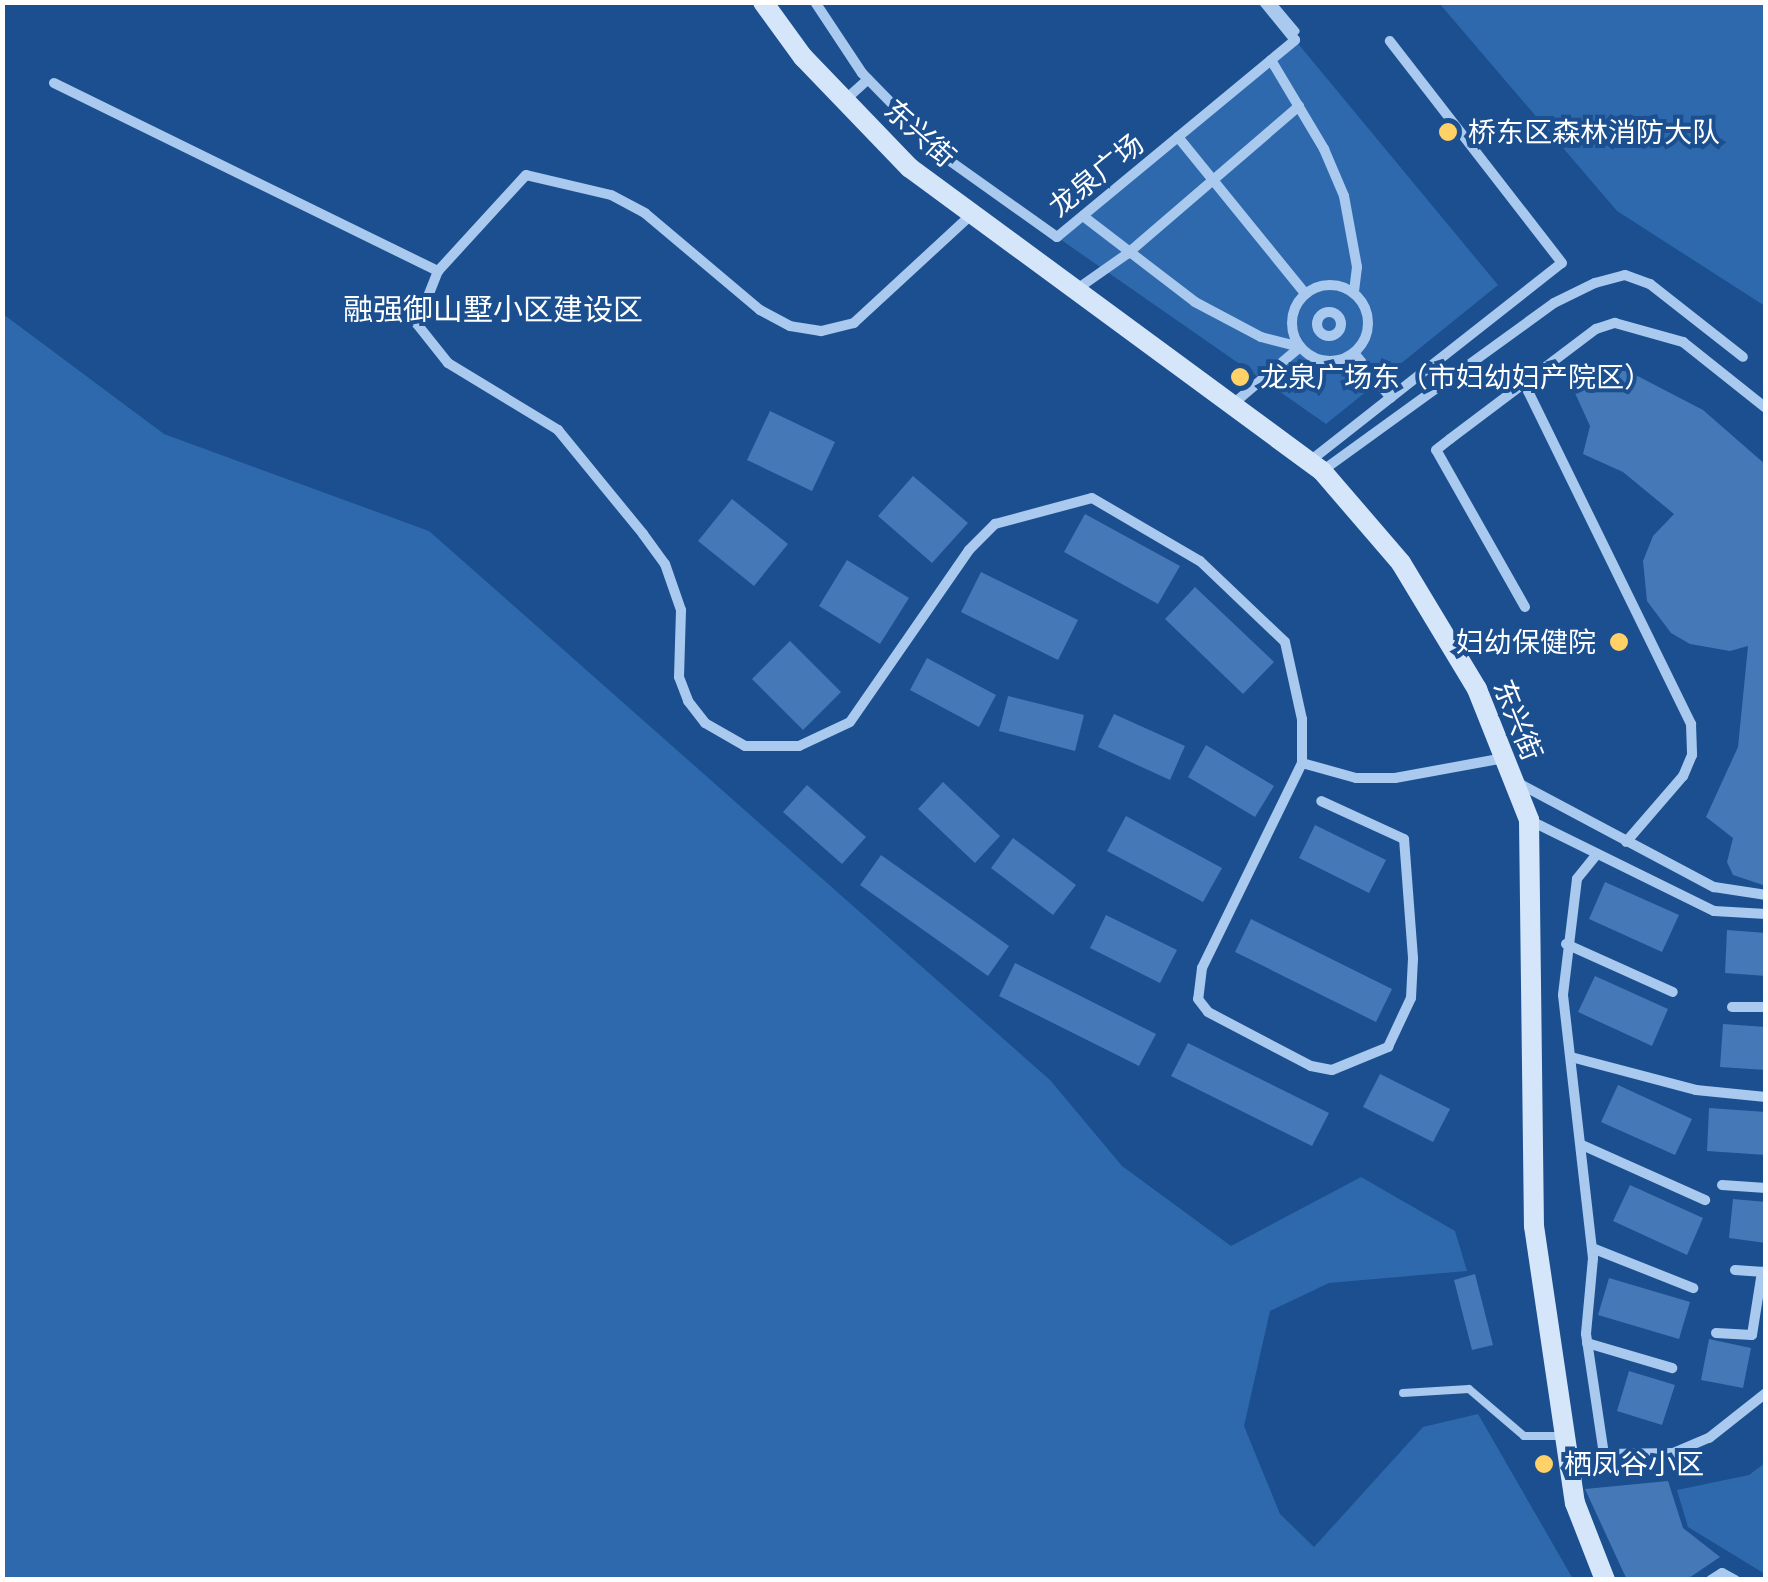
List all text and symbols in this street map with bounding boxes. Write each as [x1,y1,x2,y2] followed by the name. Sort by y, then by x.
[878,92,962,174] street label: 东兴街
[1468,115,1720,149] place label: 桥东区森林消防大队
[1437,121,1459,143] marker: 桥东区森林消防大队
[1042,127,1150,223] street label: 龙泉广场
[343,291,643,327] district label: 融强御山墅小区建设区
[1260,360,1652,394] place label: 龙泉广场东（市妇幼妇产院区）
[1229,366,1251,388] marker: 龙泉广场东（市妇幼妇产院区）
[1456,625,1596,659] place label: 妇幼保健院
[1606,629,1632,655] marker: 妇幼保健院
[1487,675,1549,765] street label: 东兴街
[1564,1447,1704,1481] place label: 栖凤谷小区
[1533,1453,1555,1475] marker: 栖凤谷小区

